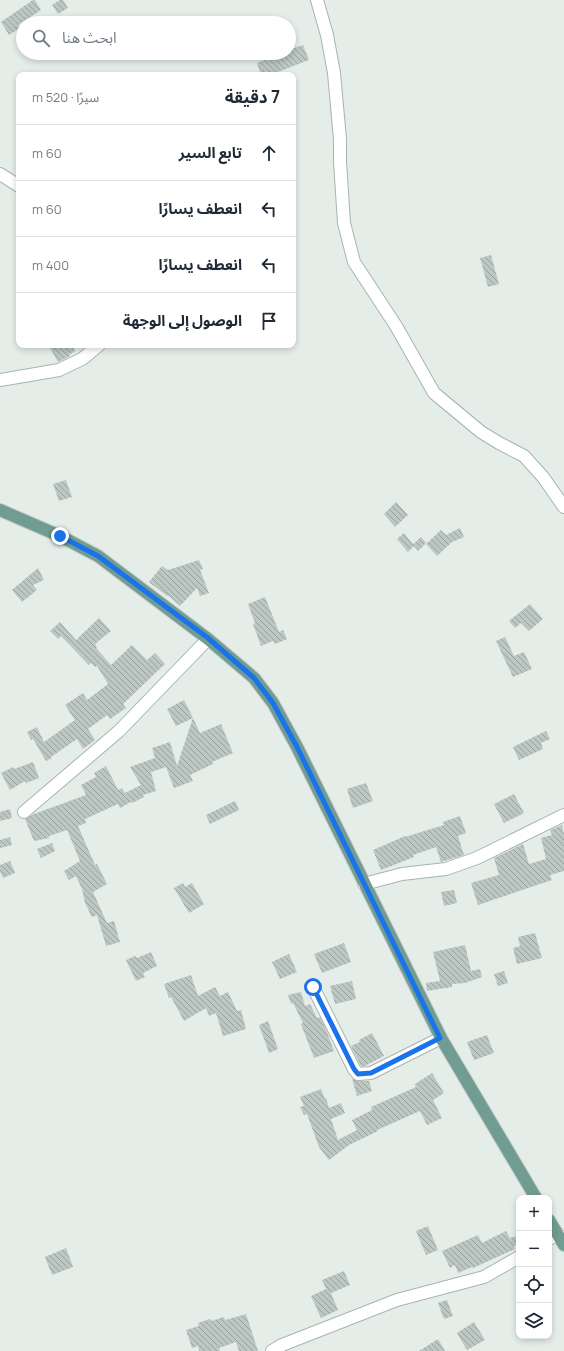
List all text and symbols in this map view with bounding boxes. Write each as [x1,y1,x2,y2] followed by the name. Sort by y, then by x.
[16,16,296,60] search box
[30,27,52,49] icon: search
[62,27,117,48] text: ابحث هنا
[225,85,280,108] text: 7 دقيقة
[32,88,99,106] text: سيرًا · 520 m
[179,142,242,163] text: تابع السير
[258,142,280,164] icon: ahead
[32,144,62,162] text: 60 m
[158,198,242,219] text: انعطف يسارًا
[258,198,280,220] icon: left
[32,200,62,218] text: 60 m
[158,254,242,275] text: انعطف يسارًا
[258,254,280,276] icon: left
[32,256,69,274] text: 400 m
[123,310,242,331] text: الوصول إلى الوجهة
[258,310,280,332] icon: arrive
[51,527,69,545] route end
[304,978,322,996] route start
[516,1195,552,1339] map controls
[516,1195,552,1231] button: +
[516,1231,552,1267] button: −
[516,1267,552,1303] button: locate
[516,1303,552,1339] button: layers

